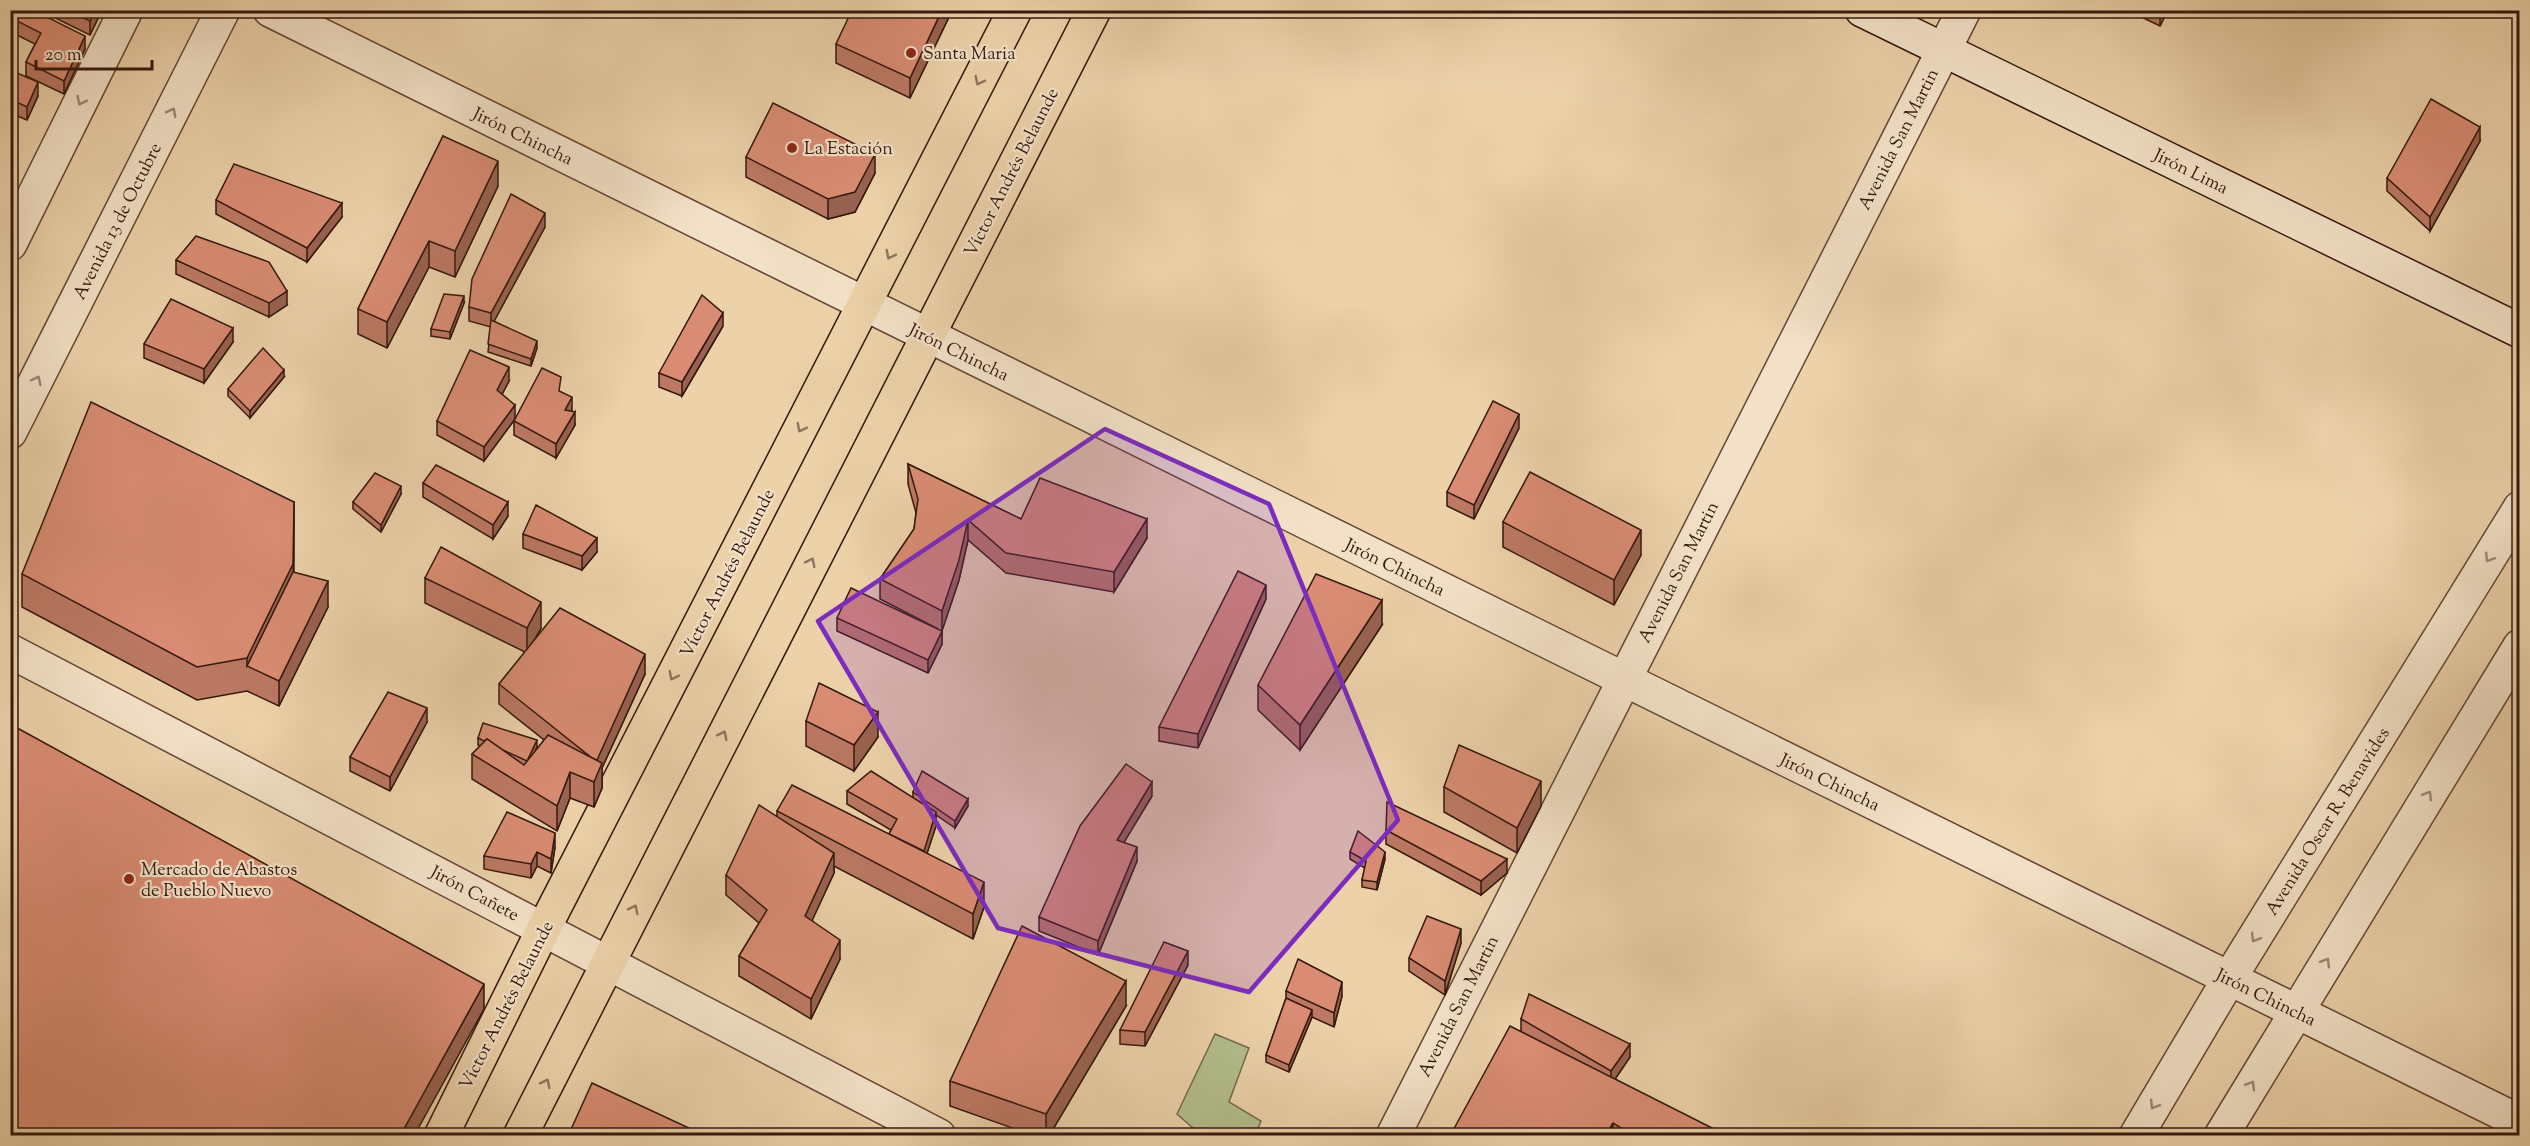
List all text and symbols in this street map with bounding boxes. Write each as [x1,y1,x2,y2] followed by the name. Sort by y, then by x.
[36,33,152,71] scale bar
[923,42,1016,68] place label: Santa Maria
[45,43,82,69] text: 20 m
[904,46,918,60] marker: Santa Maria
[1853,64,1947,215] street label: Avenida San Martin
[975,75,986,86] one-way arrow
[959,84,1067,262] street label: Víctor Andrés Belaunde
[77,94,89,105] one-way arrow
[467,102,577,173] street label: Jirón Chincha
[165,108,176,118] one-way arrow
[804,137,893,163] place label: La Estación
[68,139,170,305] street label: Avenida 13 de Octubre
[785,141,799,155] marker: La Estación
[2147,143,2232,202] street label: Jirón Lima
[886,249,897,259] one-way arrow
[903,318,1013,389] street label: Jirón Chincha
[30,375,41,386] one-way arrow
[797,422,808,433] one-way arrow
[675,485,783,663] street label: Víctor Andrés Belaunde
[1633,497,1727,648] street label: Avenida San Martin
[1339,533,1449,604] street label: Jirón Chincha
[2485,551,2496,562] one-way arrow
[804,557,816,568] one-way arrow
[669,670,681,681] one-way arrow
[2260,723,2397,921] street label: Avenida Oscar R. Benavides
[716,731,727,742] one-way arrow
[1774,748,1884,819] street label: Jirón Chincha
[2420,791,2431,802] one-way arrow
[141,858,297,905] place label: Mercado de Abastos de Pueblo Nuevo
[424,860,523,929] street label: Jirón Cañete
[122,872,136,886] marker: Mercado de Abastos de Pueblo Nuevo
[627,905,639,916] one-way arrow
[454,917,562,1095] street label: Víctor Andrés Belaunde
[1413,931,1507,1082] street label: Avenida San Martin
[2250,932,2262,942] one-way arrow
[2318,958,2330,968] one-way arrow
[2210,963,2320,1034] street label: Jirón Chincha
[539,1079,551,1090] one-way arrow
[2243,1081,2255,1091] one-way arrow
[2150,1099,2161,1109] one-way arrow

